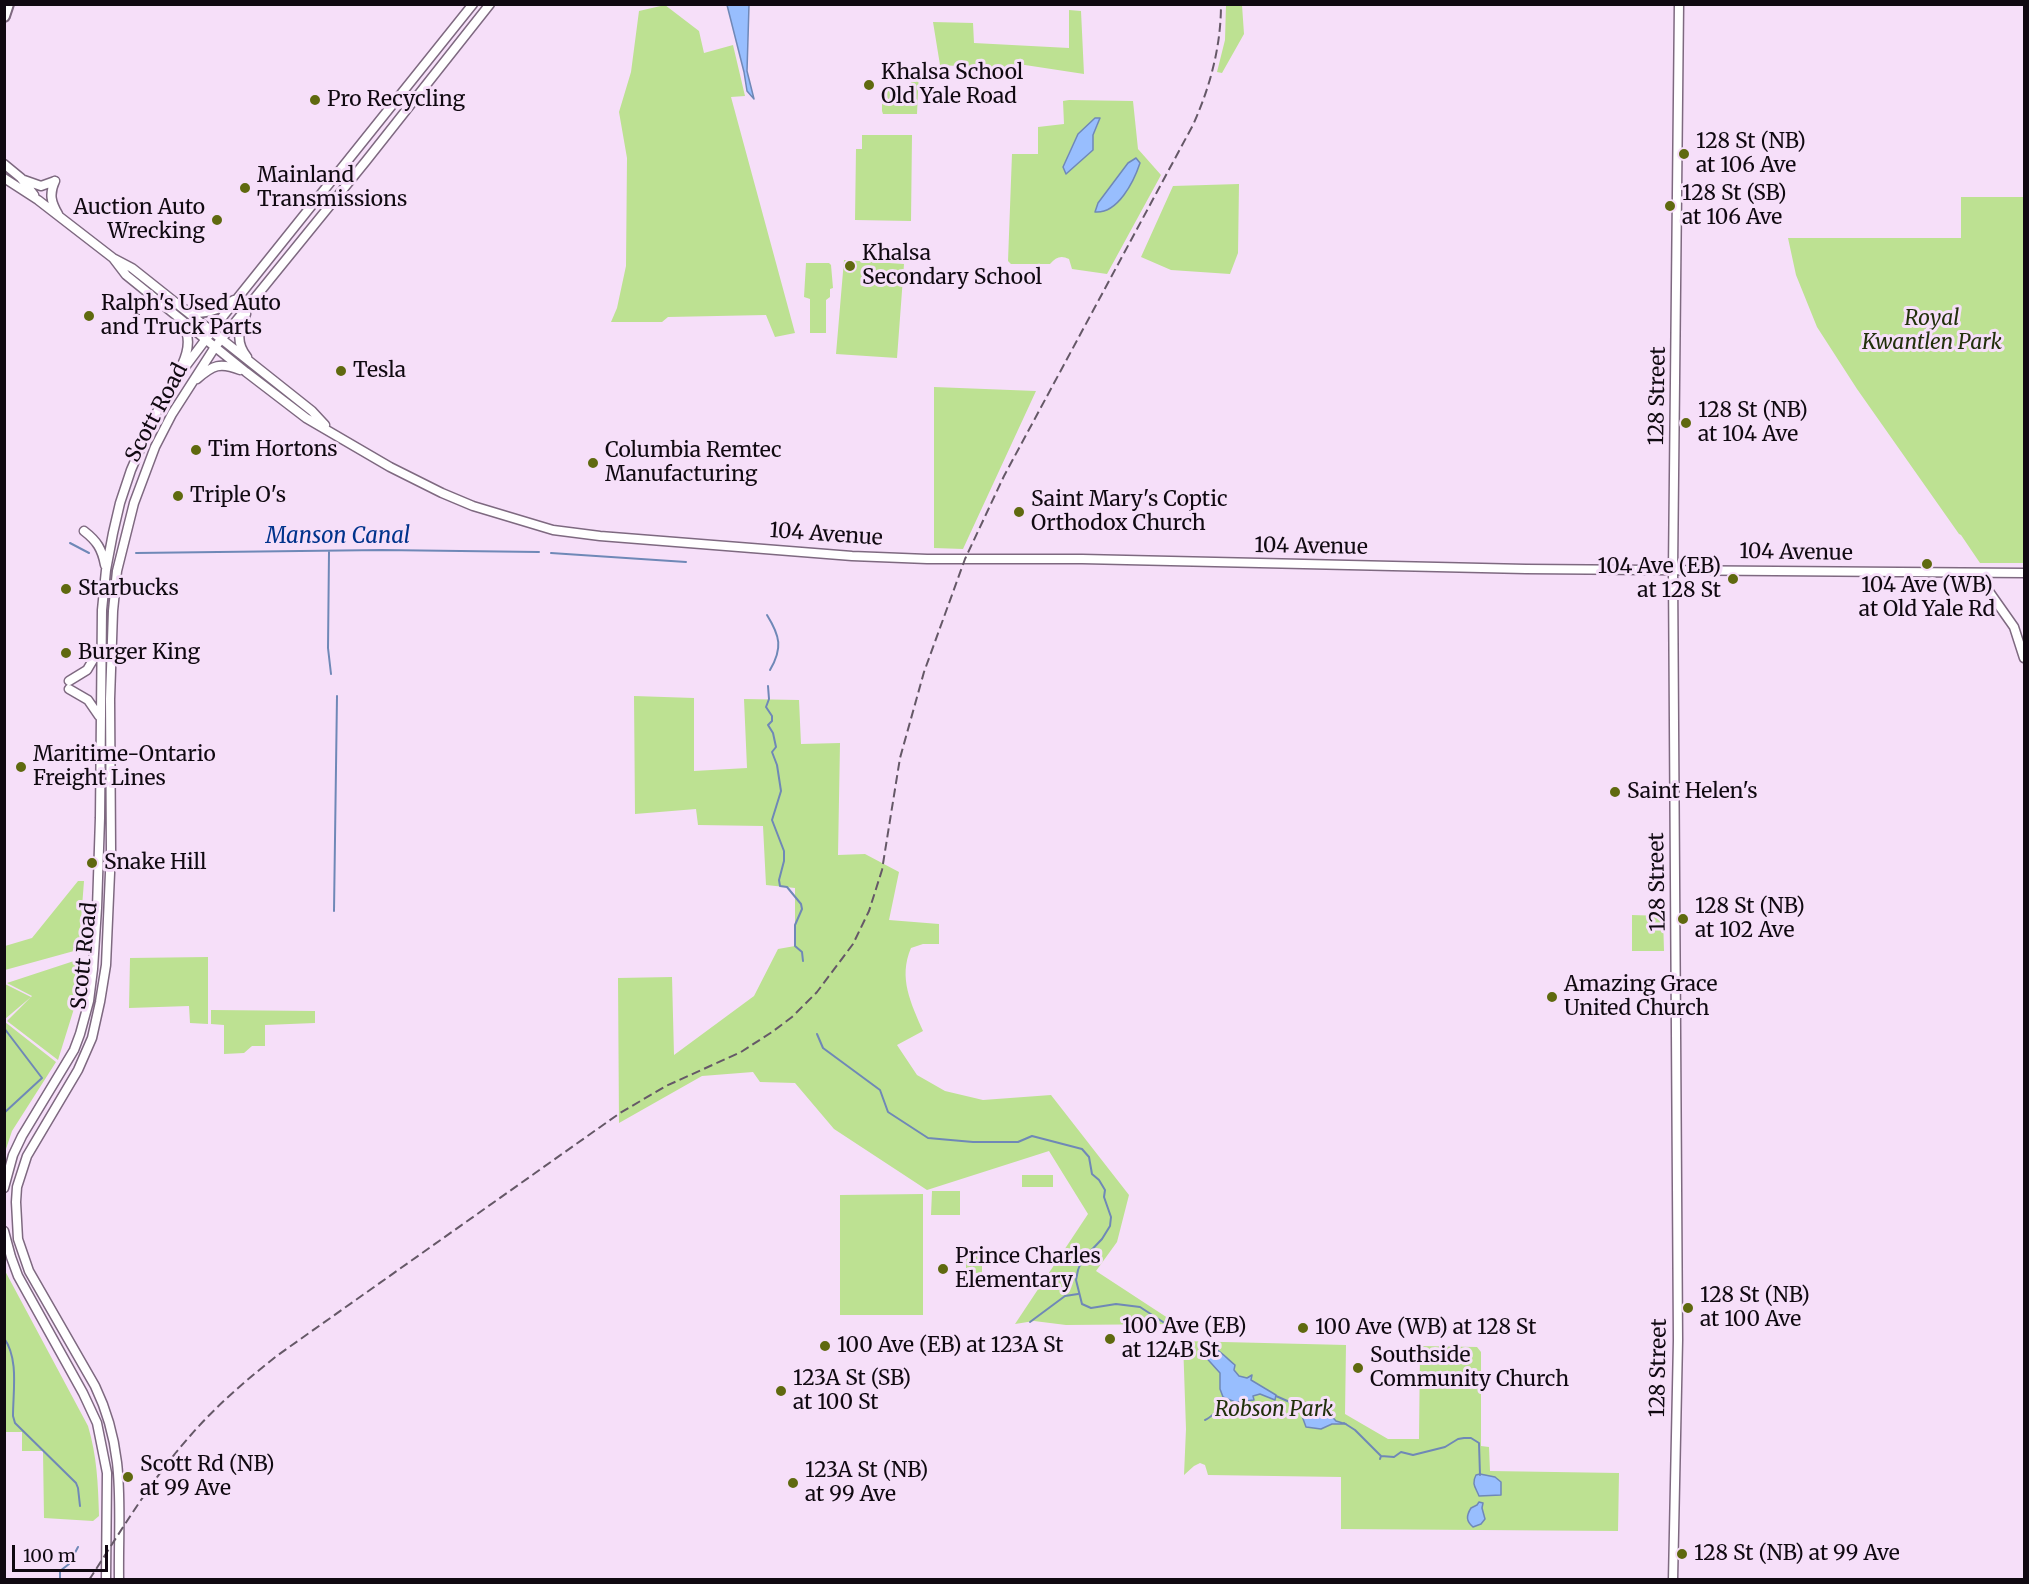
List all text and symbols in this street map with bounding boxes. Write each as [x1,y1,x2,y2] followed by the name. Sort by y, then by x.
[881,60,1023,110] place label: Khalsa School Old Yale Road
[862,78,876,92] marker: Khalsa School Old Yale Road
[327,87,465,113] place label: Pro Recycling
[308,93,322,107] marker: Pro Recycling
[1696,129,1806,179] place label: 128 St (NB) at 106 Ave
[1677,147,1691,161] marker: 128 St (NB) at 106 Ave
[257,163,407,213] place label: Mainland Transmissions
[238,181,252,195] marker: Mainland Transmissions
[1682,181,1787,231] place label: 128 St (SB) at 106 Ave
[73,195,205,245] place label: Auction Auto Wrecking
[1663,199,1677,213] marker: 128 St (SB) at 106 Ave
[210,213,224,227] marker: Auction Auto Wrecking
[862,241,1042,291] place label: Khalsa Secondary School
[843,259,857,273] marker: Khalsa Secondary School
[101,291,281,341] place label: Ralph's Used Auto and Truck Parts
[1862,306,2002,356] park label: Royal Kwantlen Park
[82,309,96,323] marker: Ralph's Used Auto and Truck Parts
[1645,346,1671,446] street label: 128 Street
[353,358,406,384] place label: Tesla
[121,359,193,467] street label: Scott Road
[334,364,348,378] marker: Tesla
[1698,398,1808,448] place label: 128 St (NB) at 104 Ave
[1679,416,1693,430] marker: 128 St (NB) at 104 Ave
[208,437,338,463] place label: Tim Hortons
[605,438,782,488] place label: Columbia Remtec Manufacturing
[189,443,203,457] marker: Tim Hortons
[586,456,600,470] marker: Columbia Remtec Manufacturing
[190,483,286,509] place label: Triple O's
[1031,487,1228,537] place label: Saint Mary's Coptic Orthodox Church
[171,489,185,503] marker: Triple O's
[1012,505,1026,519] marker: Saint Mary's Coptic Orthodox Church
[769,518,883,552] street label: 104 Avenue
[266,524,410,550] water label: Manson Canal
[1254,533,1368,561] street label: 104 Avenue
[1739,539,1853,567] street label: 104 Avenue
[1598,554,1721,604] place label: 104 Ave (EB) at 128 St
[1920,557,1934,571] marker: 104 Ave (WB) at Old Yale Rd
[1726,572,1740,586] marker: 104 Ave (EB) at 128 St
[1859,573,1995,623] place label: 104 Ave (WB) at Old Yale Rd
[78,576,179,602] place label: Starbucks
[59,582,73,596] marker: Starbucks
[78,640,200,666] place label: Burger King
[59,646,73,660] marker: Burger King
[33,742,216,792] place label: Maritime-Ontario Freight Lines
[14,760,28,774] marker: Maritime-Ontario Freight Lines
[1627,779,1758,805] place label: Saint Helen's
[1608,785,1622,799] marker: Saint Helen's
[1645,832,1671,932] street label: 128 Street
[104,850,207,876] place label: Snake Hill
[85,856,99,870] marker: Snake Hill
[1695,894,1805,944] place label: 128 St (NB) at 102 Ave
[67,901,103,1011] street label: Scott Road
[1676,912,1690,926] marker: 128 St (NB) at 102 Ave
[1564,972,1717,1022] place label: Amazing Grace United Church
[1545,990,1559,1004] marker: Amazing Grace United Church
[955,1244,1101,1294] place label: Prince Charles Elementary
[936,1262,950,1276] marker: Prince Charles Elementary
[1700,1283,1810,1333] place label: 128 St (NB) at 100 Ave
[1681,1301,1695,1315] marker: 128 St (NB) at 100 Ave
[1122,1314,1246,1364] place label: 100 Ave (EB) at 124B St
[1315,1315,1536,1341] place label: 100 Ave (WB) at 128 St
[1646,1318,1672,1418] street label: 128 Street
[1296,1321,1310,1335] marker: 100 Ave (WB) at 128 St
[1103,1332,1117,1346] marker: 100 Ave (EB) at 124B St
[837,1333,1063,1359] place label: 100 Ave (EB) at 123A St
[818,1339,832,1353] marker: 100 Ave (EB) at 123A St
[1370,1343,1569,1393] place label: Southside Community Church
[1351,1361,1365,1375] marker: Southside Community Church
[793,1366,911,1416] place label: 123A St (SB) at 100 St
[774,1384,788,1398] marker: 123A St (SB) at 100 St
[1215,1397,1333,1423] park label: Robson Park
[140,1452,274,1502] place label: Scott Rd (NB) at 99 Ave
[805,1458,928,1508] place label: 123A St (NB) at 99 Ave
[121,1470,135,1484] marker: Scott Rd (NB) at 99 Ave
[786,1476,800,1490] marker: 123A St (NB) at 99 Ave
[15,1533,111,1571] scale bar
[1694,1541,1900,1567] place label: 128 St (NB) at 99 Ave
[23,1544,76,1567] text: 100 m
[1675,1547,1689,1561] marker: 128 St (NB) at 99 Ave

